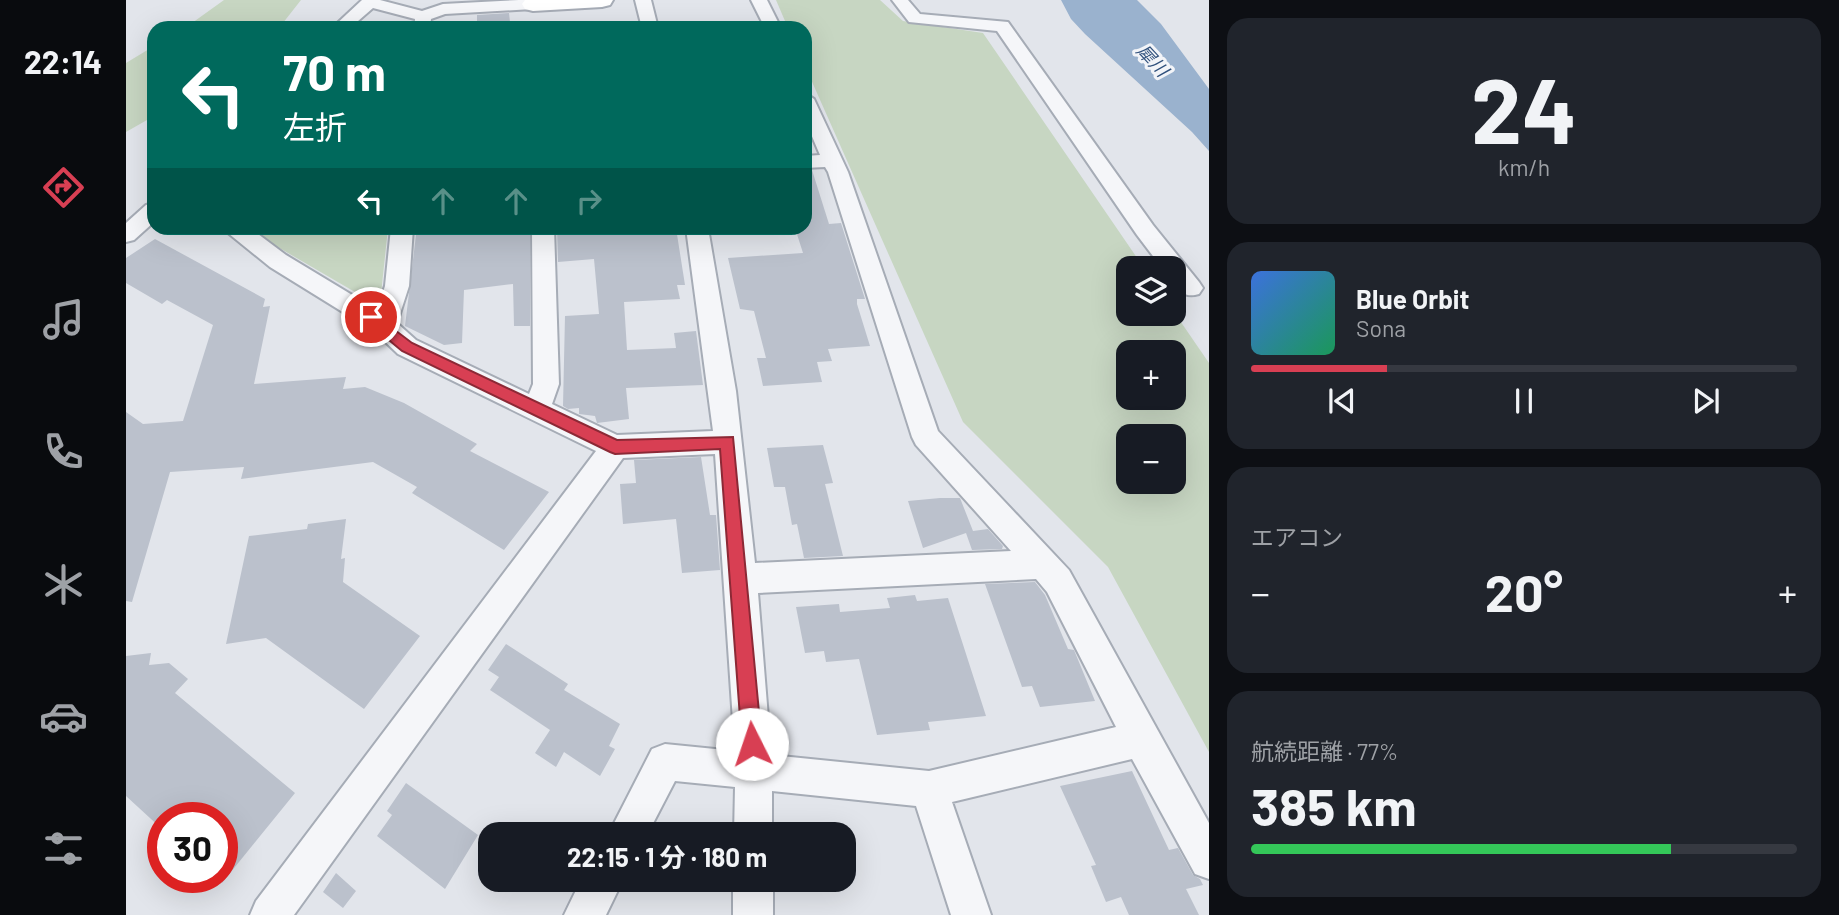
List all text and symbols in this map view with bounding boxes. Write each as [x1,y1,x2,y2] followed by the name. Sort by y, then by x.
[1133,39,1175,82] water label: 犀川
[24,42,102,80] text: 22:14
[283,42,386,101] text: 70 m
[168,49,259,140] icon: left
[1471,53,1577,162] text: 24
[283,107,347,145] text: 左折
[1498,153,1550,181] text: km/h
[39,163,88,212] icon: directions
[351,182,389,220] icon: left
[424,182,462,220] icon: ahead
[497,182,535,220] icon: ahead
[570,182,608,220] icon: right
[1116,256,1186,494] map controls
[1116,256,1186,326] button: layers
[1356,283,1469,314] text: Blue Orbit
[341,287,401,347] pin
[39,295,88,344] icon: music
[352,298,390,336] icon: arrive
[1356,314,1406,342] text: Sona
[1116,340,1186,410] button: +
[1323,382,1361,420] icon: previous
[1505,382,1543,420] icon: pause
[1687,382,1725,420] icon: next
[1116,424,1186,494] button: −
[39,427,88,476] icon: phone
[1251,523,1343,551] text: エアコン
[39,560,88,609] icon: climate
[1485,560,1563,622] text: 20°
[1251,569,1270,615] text: −
[1778,569,1797,615] text: +
[39,692,88,741] icon: car
[715,707,789,781] position arrow
[1251,737,1398,765] text: 航続距離 · 77%
[1251,774,1417,836] text: 385 km
[147,802,238,893] speed limit sign: 30
[39,824,88,873] icon: filters
[567,841,767,872] text: 22:15 · 1 分 · 180 m

